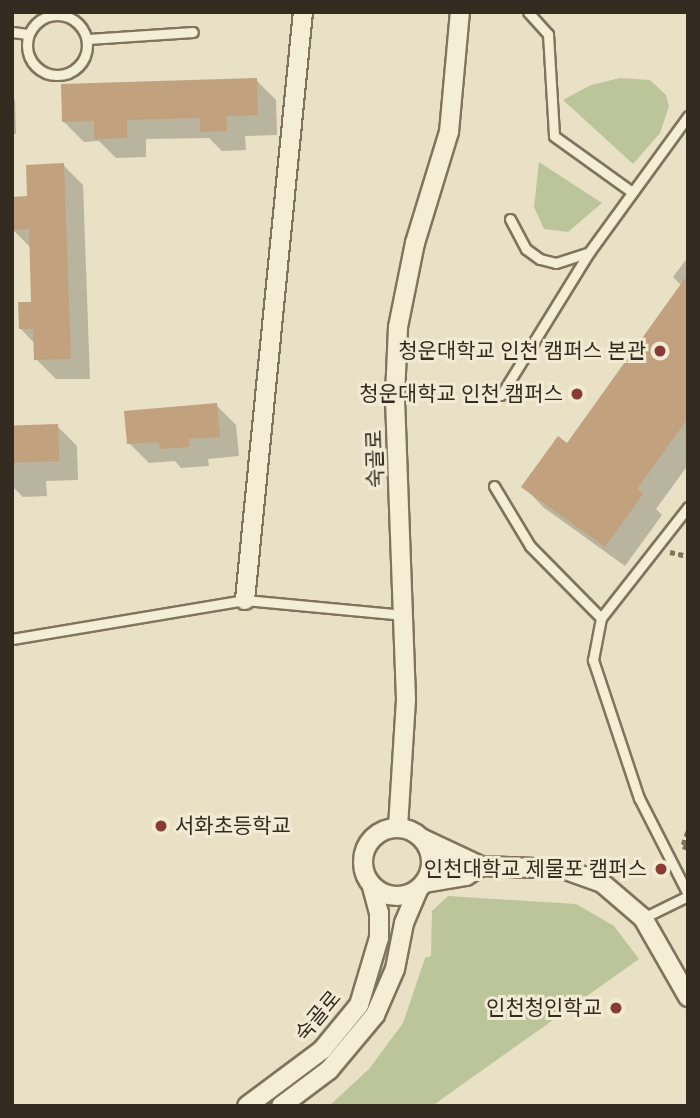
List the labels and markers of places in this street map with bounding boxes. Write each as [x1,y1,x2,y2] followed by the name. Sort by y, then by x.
[398,338,646,364] place label: 청운대학교 인천 캠퍼스 본관
[652,343,668,359] marker: 청운대학교 인천 캠퍼스 본관
[359,381,563,407] place label: 청운대학교 인천 캠퍼스
[569,386,585,402] marker: 청운대학교 인천 캠퍼스
[175,813,291,839] place label: 서화초등학교
[153,818,169,834] marker: 서화초등학교
[424,856,647,882] place label: 인천대학교 제물포 캠퍼스
[653,861,669,877] marker: 인천대학교 제물포 캠퍼스
[486,995,602,1021] place label: 인천청인학교
[608,1000,624,1016] marker: 인천청인학교

